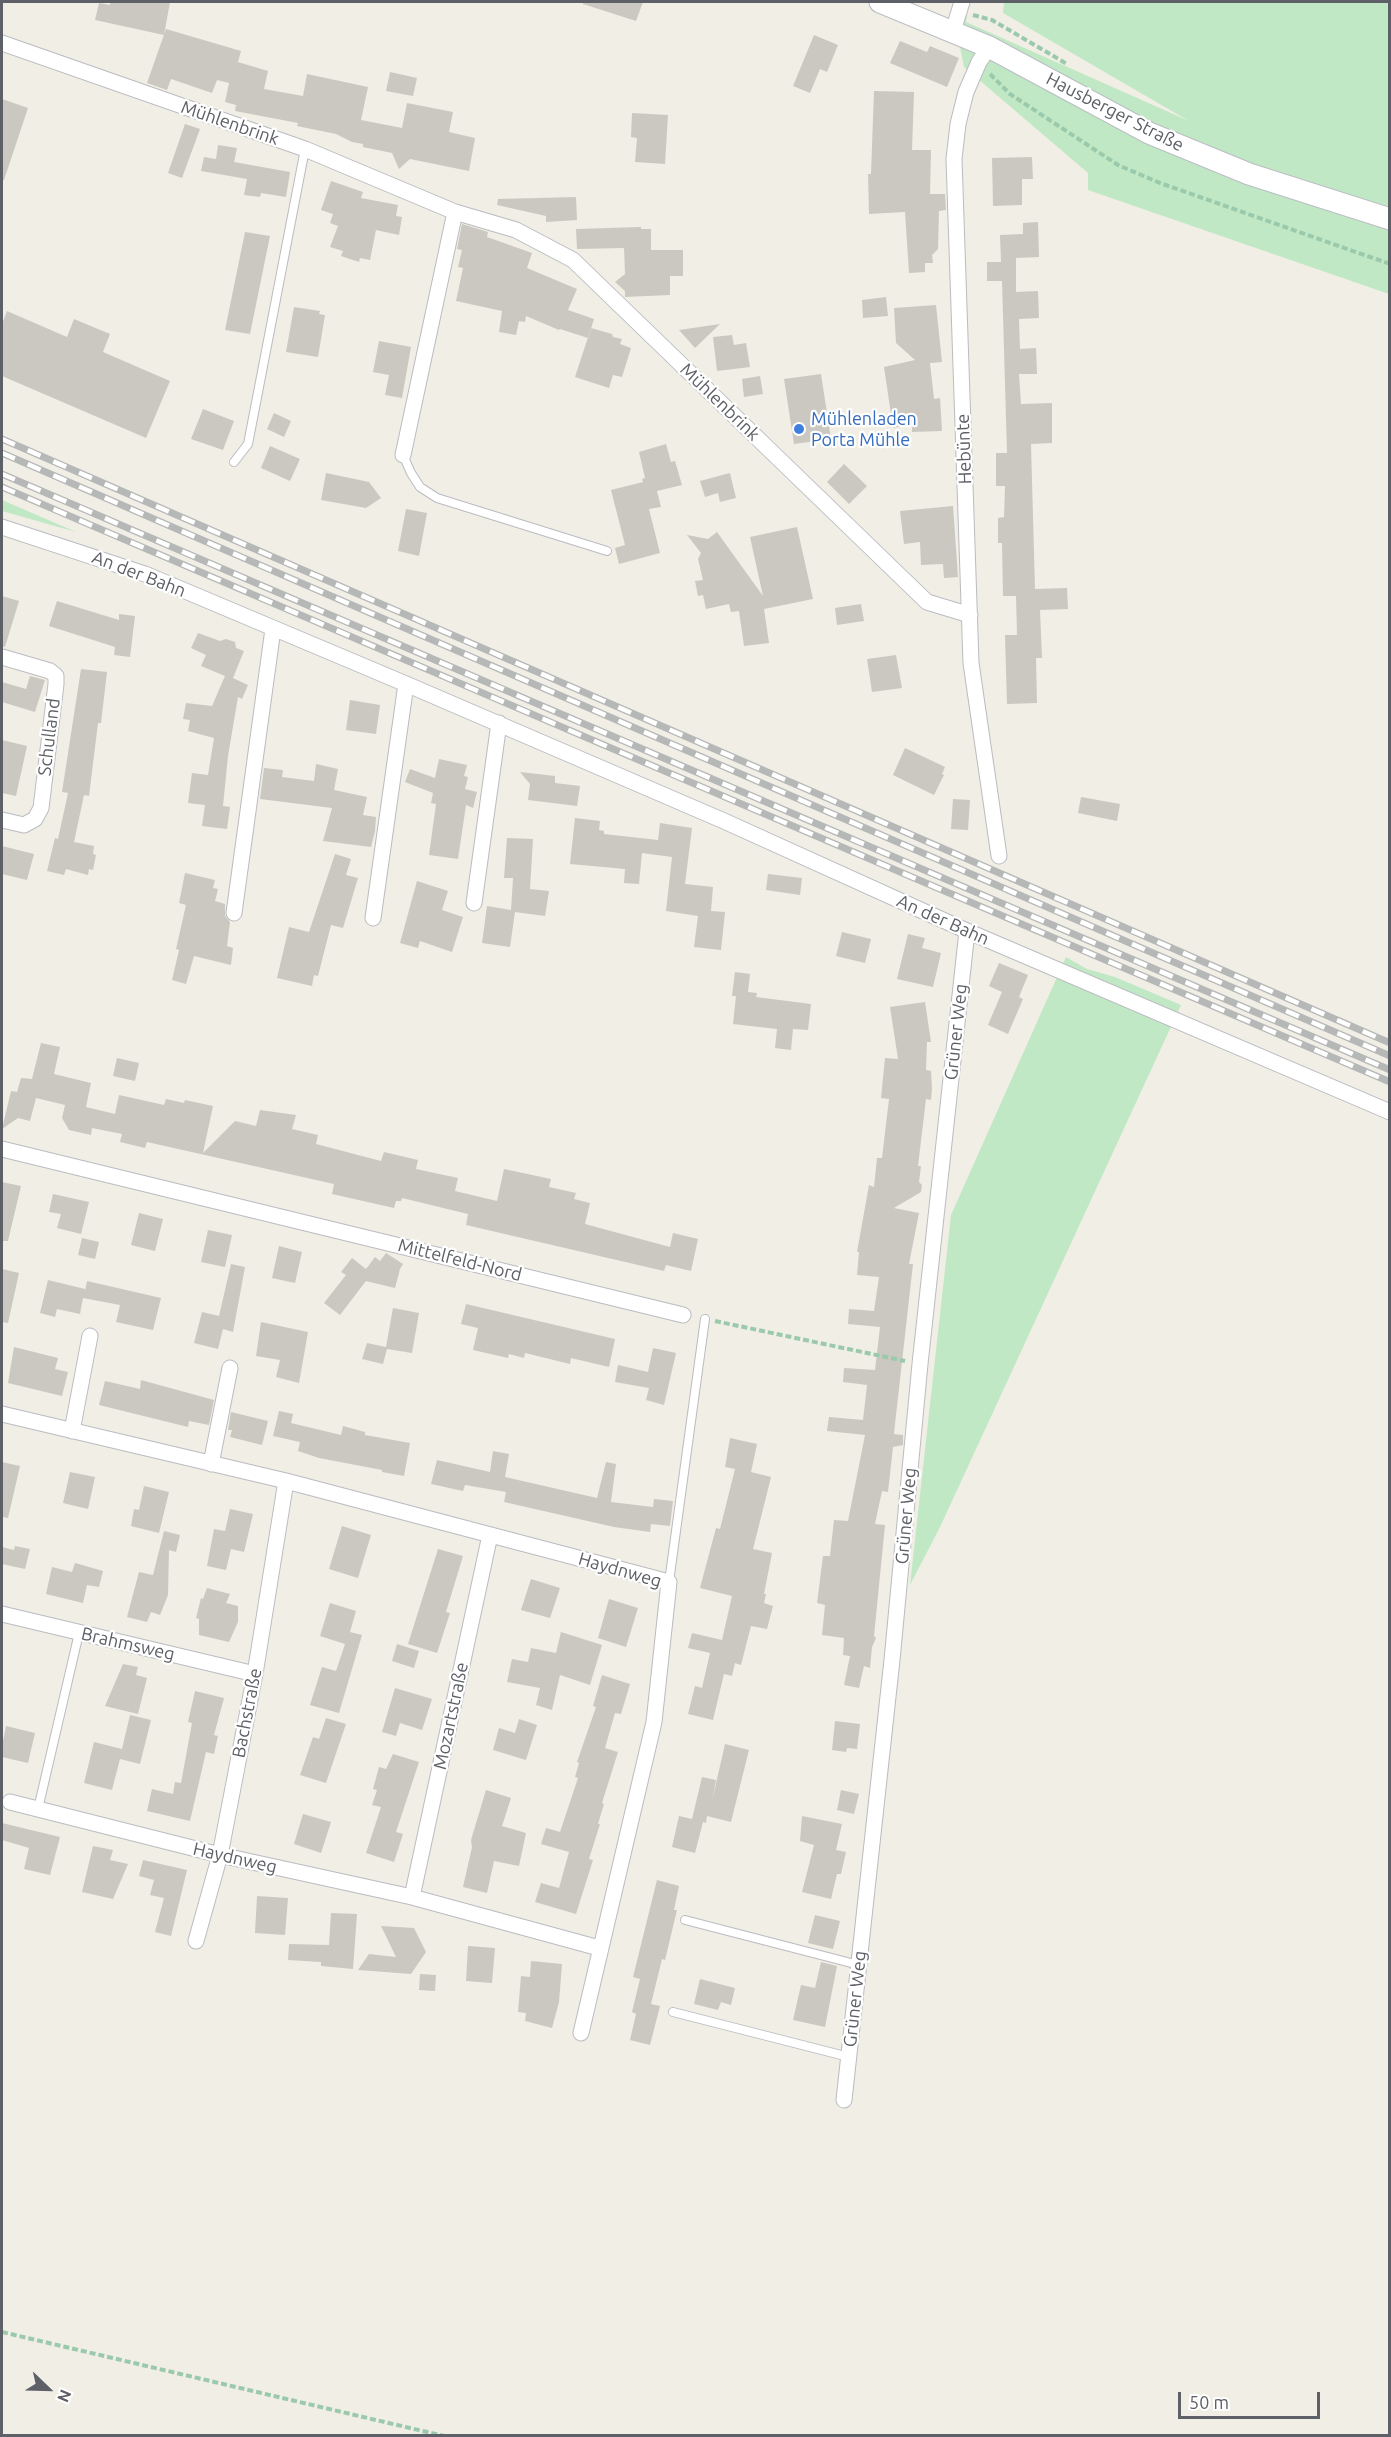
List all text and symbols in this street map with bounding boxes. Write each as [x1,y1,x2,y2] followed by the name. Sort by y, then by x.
[1042,68,1188,156] street label: Hausberger Straße
[178,96,282,150] street label: Mühlenbrink
[676,359,764,445] street label: Mühlenbrink
[811,408,917,450] place label: Mühlenladen Porta Mühle
[952,413,976,485] street label: Hebünte
[792,422,806,436] marker: Mühlenladen Porta Mühle
[89,546,189,602] street label: An der Bahn
[34,697,64,777] street label: Schulland
[894,890,992,950] street label: An der Bahn
[940,983,972,1081] street label: Grüner Weg
[396,1234,524,1286] street label: Mittelfeld-Nord
[891,1467,921,1565] street label: Grüner Weg
[576,1548,664,1592] street label: Haydnweg
[79,1623,177,1665] street label: Brahmsweg
[429,1660,473,1772] street label: Mozartstraße
[228,1666,266,1760] street label: Bachstraße
[191,1838,279,1878] street label: Haydnweg
[839,1950,871,2048] street label: Grüner Weg
[18,2359,78,2419] north arrow
[1181,2380,1324,2418] scale bar
[54,2387,75,2405] text: N
[1189,2392,1229,2412] text: 50 m

